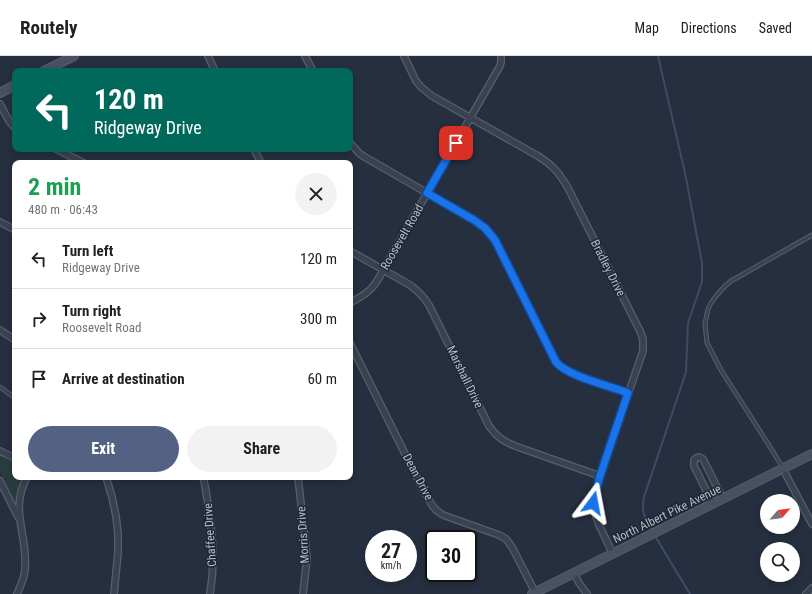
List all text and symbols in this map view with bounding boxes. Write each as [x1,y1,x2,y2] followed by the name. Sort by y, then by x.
[20,16,77,39] text: Routely
[635,20,659,36] text: Map
[681,20,737,36] text: Directions
[759,20,792,36] text: Saved
[94,83,164,116] text: 120 m
[28,84,80,136] icon: left
[94,117,202,138] text: Ridgeway Drive
[439,126,473,160] pin
[445,132,467,154] icon: arrive
[28,173,81,201] text: 2 min
[295,173,337,215] button: close
[28,202,98,217] text: 480 m · 06:43
[378,202,426,272] street label: Roosevelt Road
[588,237,628,299] street label: Bradley Drive
[62,242,113,260] text: Turn left
[28,248,50,270] icon: left
[300,250,337,268] text: 120 m
[62,260,140,275] text: Ridgeway Drive
[62,302,121,320] text: Turn right
[28,308,50,330] icon: right
[300,310,337,328] text: 300 m
[62,320,141,335] text: Roosevelt Road
[444,344,486,411] street label: Marshall Drive
[28,368,50,390] icon: arrive
[62,370,185,388] text: Arrive at destination
[307,370,337,388] text: 60 m
[28,426,179,472] button: Exit
[187,426,337,472] button: Share
[400,451,436,503] street label: Dean Drive
[572,482,614,524] position arrow
[611,482,724,546] street label: North Albert Pike Avenue
[760,494,800,534] north arrow
[760,494,800,582] map controls
[201,502,219,567] street label: Chaffee Drive
[294,506,312,564] street label: Morris Drive
[425,530,477,582] speed limit sign: 30
[381,539,401,563] text: 27
[760,542,800,582] button: search
[381,560,401,571] text: km/h

